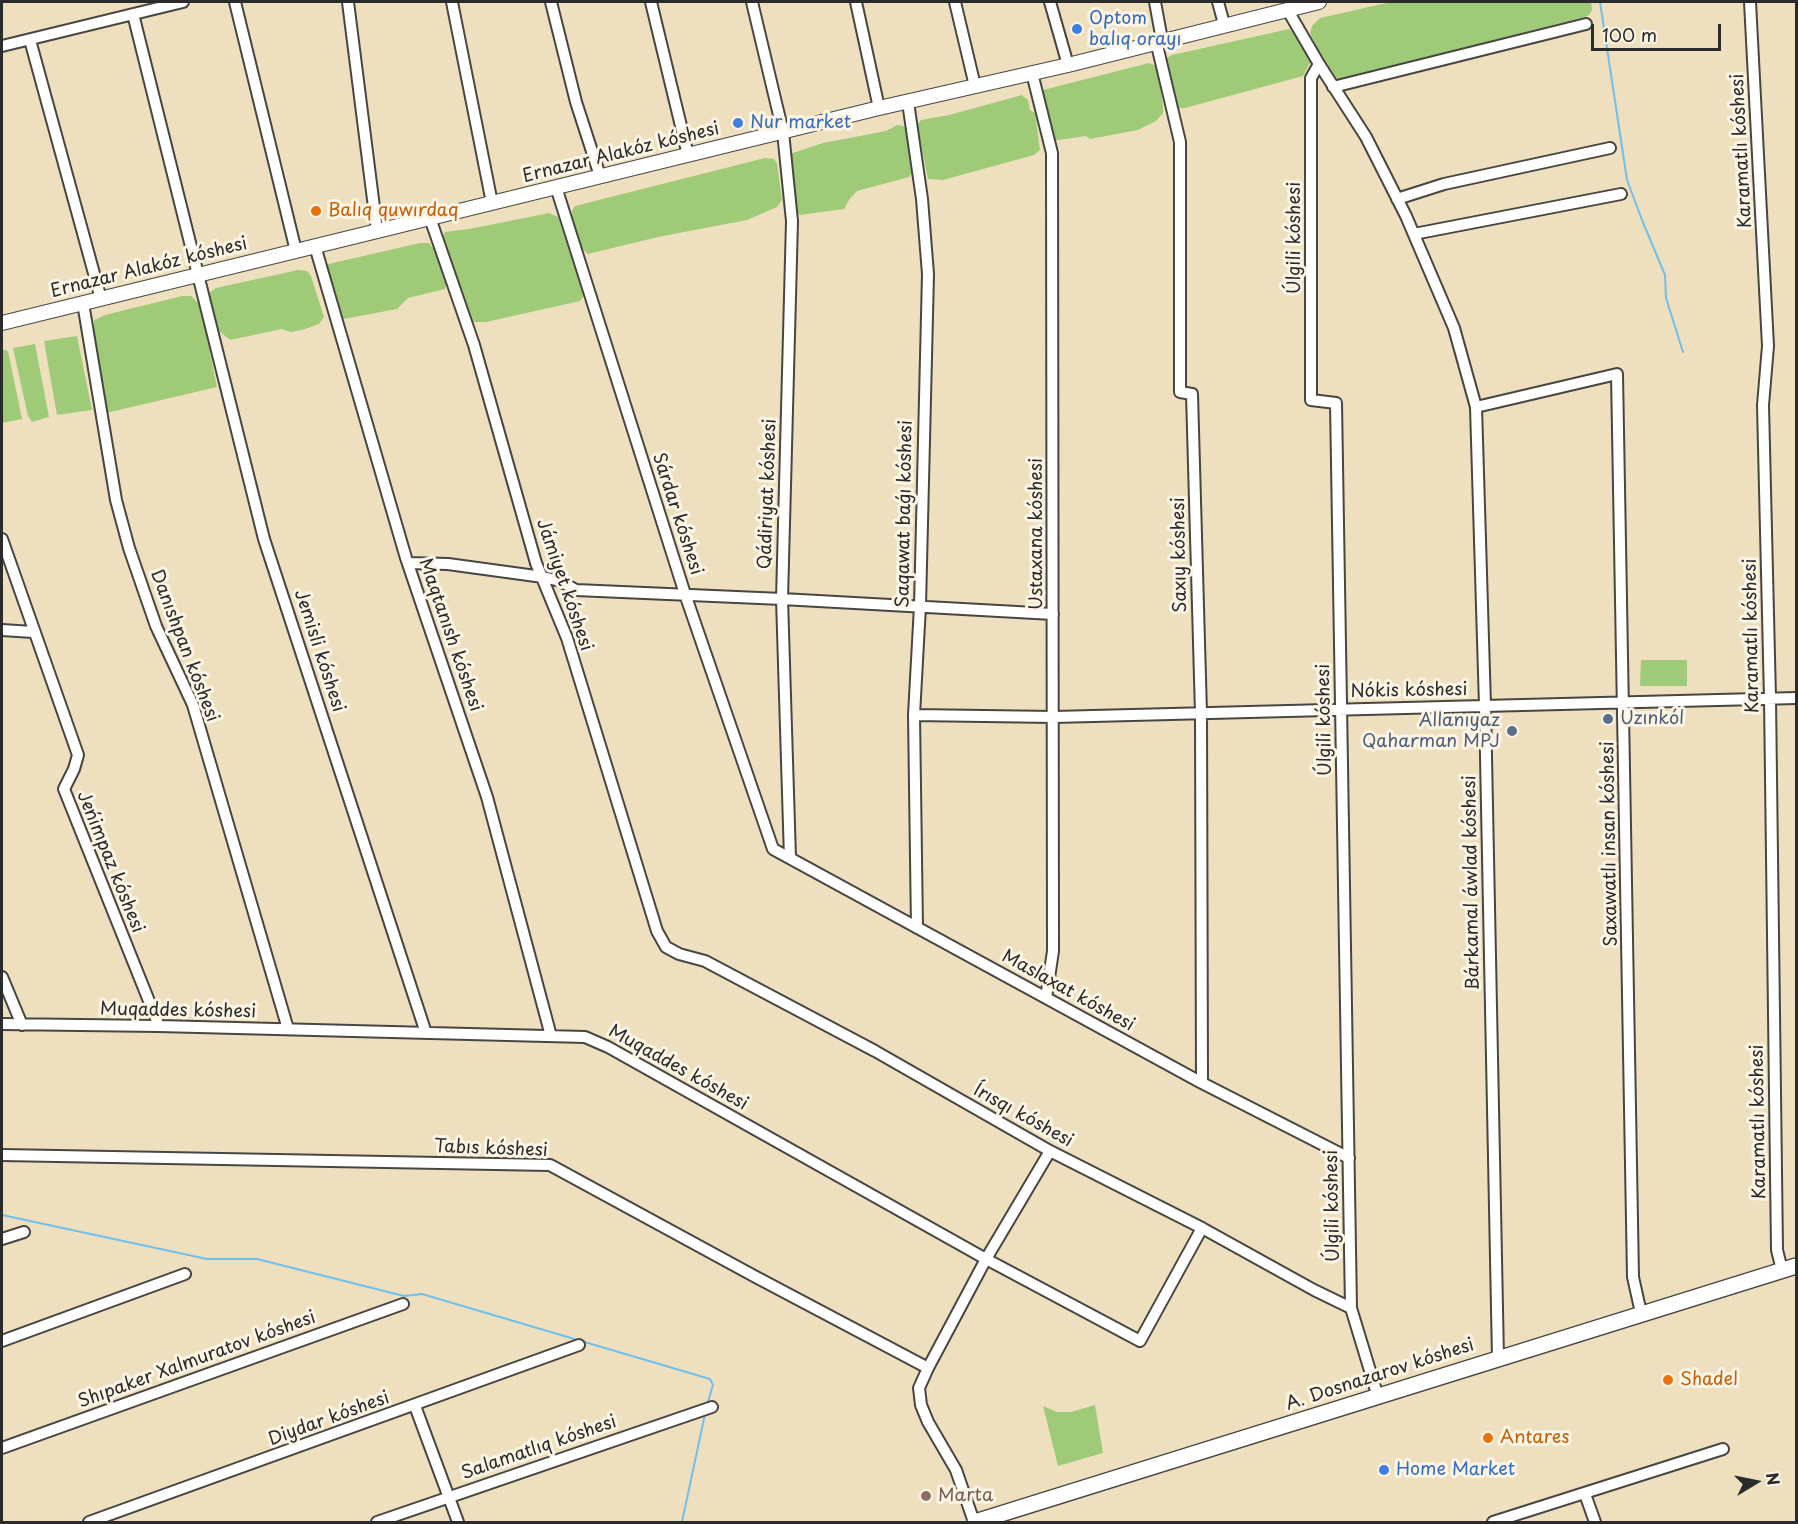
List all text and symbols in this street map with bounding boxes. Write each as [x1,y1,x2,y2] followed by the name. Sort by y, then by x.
[1089,8,1182,50] place label: Optom balıq orayı
[1594,12,1724,50] scale bar
[1602,21,1657,48] text: 100 m
[1070,22,1084,36] marker: Optom balıq orayı
[1727,73,1757,229] street label: Karamatlı kóshesi
[750,112,851,134] place label: Nur market
[731,116,745,130] marker: Nur market
[521,118,721,188] street label: Ernazar Alakóz kóshesi
[1284,182,1306,294] street label: Úlgili kóshesi
[328,200,458,222] place label: Balıq quwırdaq
[309,204,323,218] marker: Balıq quwırdaq
[49,233,249,303] street label: Ernazar Alakóz kóshesi
[755,418,781,570] street label: Qádiriyat kóshesi
[893,420,917,608] street label: Saqawat baǵı kóshesi
[647,450,707,578] street label: Sárdar kóshesi
[1026,458,1048,610] street label: Ustaxana kóshesi
[1168,497,1192,613] street label: Saxıy kóshesi
[531,516,597,654] street label: Jámiyet kóshesi
[414,556,486,714] street label: Maqtanısh kóshesi
[1740,558,1764,714] street label: Karamatlı kóshesi
[145,567,223,725] street label: Danıshpan kóshesi
[289,587,349,715] street label: Jemisli kóshesi
[1313,664,1337,776] street label: Úlgili kóshesi
[1350,679,1468,703] street label: Nókis kóshesi
[1620,708,1684,730] place label: Uzınkól
[1362,710,1500,752] place label: Allanıyaz Qaharman MPJ
[1601,712,1615,726] marker: Uzınkól
[1505,724,1519,738] marker: Allanıyaz Qaharman MPJ
[1597,741,1623,947] street label: Saxawatlı insan kóshesi
[1459,775,1485,991] street label: Bárkamal áwlad kóshesi
[72,788,148,936] street label: Jeńimpaz kóshesi
[998,946,1138,1036] street label: Maslaxat kóshesi
[100,999,256,1023] street label: Muqaddes kóshesi
[604,1021,752,1115] street label: Muqaddes kóshesi
[1747,1044,1771,1200] street label: Karamatlı kóshesi
[969,1080,1077,1152] street label: Írısqı kóshesi
[434,1136,548,1162] street label: Tabıs kóshesi
[1321,1150,1345,1262] street label: Úlgili kóshesi
[75,1307,319,1413] street label: Shıpaker Xalmuratov kóshesi
[1283,1334,1477,1416] street label: A. Dosnazarov kóshesi
[1680,1369,1738,1391] place label: Shadel
[1661,1373,1675,1387] marker: Shadel
[266,1387,392,1451] street label: Diydar kóshesi
[458,1411,620,1485] street label: Salamatlıq kóshesi
[1500,1427,1569,1449] place label: Antares
[1481,1431,1495,1445] marker: Antares
[1726,1452,1786,1512] north arrow
[1396,1459,1515,1481] place label: Home Market
[1377,1463,1391,1477] marker: Home Market
[1761,1471,1787,1487] text: N
[938,1485,993,1507] place label: Marta
[919,1489,933,1503] marker: Marta

